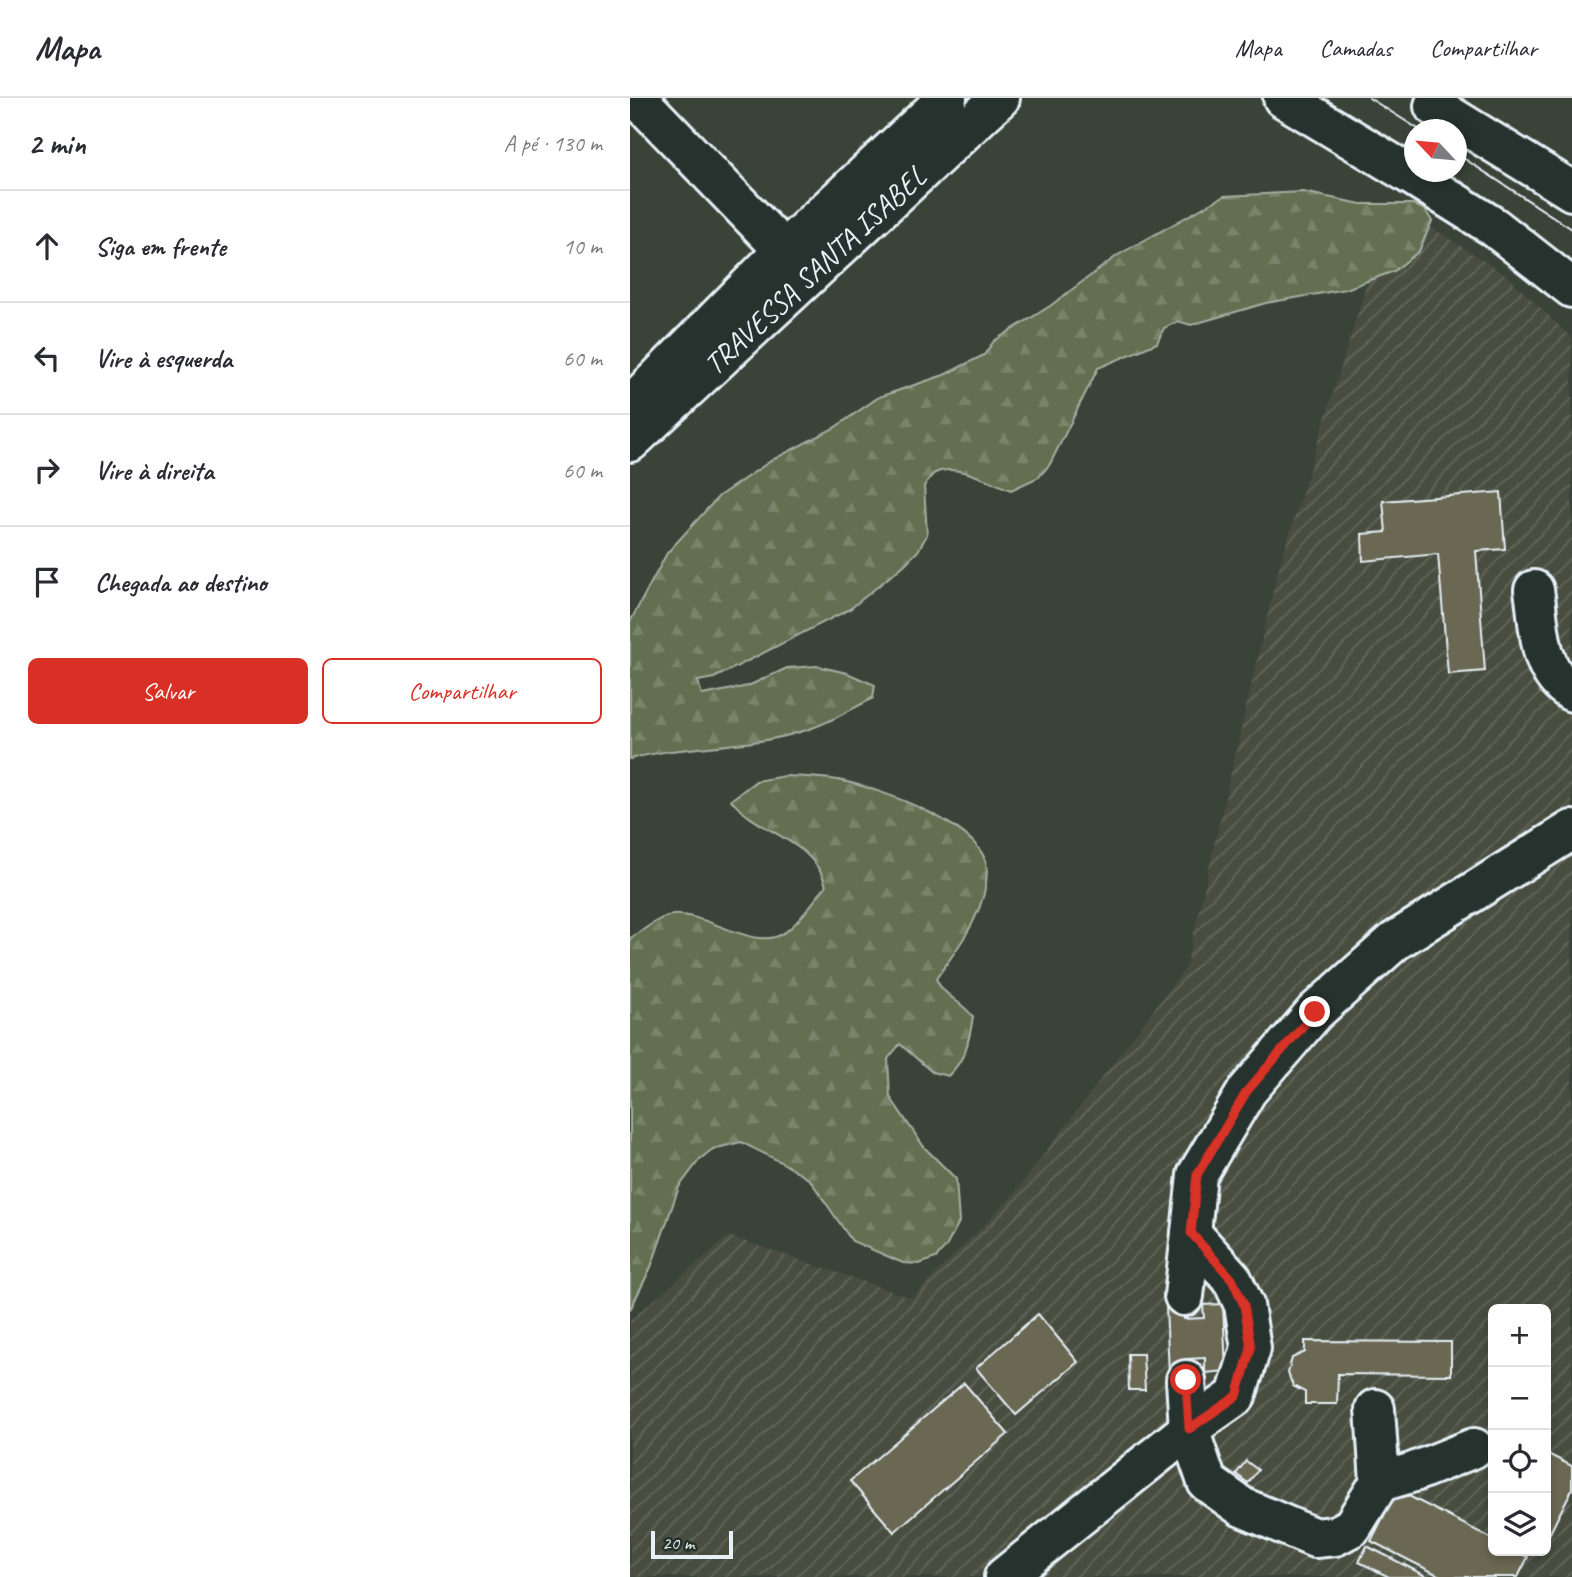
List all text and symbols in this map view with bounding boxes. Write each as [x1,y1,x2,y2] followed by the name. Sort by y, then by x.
[35,27,100,69] text: Mapa
[1235,33,1282,63] text: Mapa
[1320,33,1392,63] text: Camadas
[1430,33,1537,63] text: Compartilhar
[1404,119,1467,182] north arrow
[28,125,85,163] text: 2 min
[504,129,602,158] text: A pé · 130 m
[695,158,934,383] street label: TRAVESSA SANTA ISABEL
[28,227,66,265] icon: ahead
[95,230,226,263] text: Siga em frente
[563,232,602,261] text: 10 m
[28,339,66,377] icon: left
[95,342,232,375] text: Vire à esquerda
[563,344,602,373] text: 60 m
[28,451,66,489] icon: right
[95,454,214,487] text: Vire à direita
[563,456,602,485] text: 60 m
[28,563,66,601] icon: arrive
[95,566,267,599] text: Chegada ao destino
[28,658,308,724] button: Salvar
[322,658,602,724] button: Compartilhar
[1299,996,1330,1027] route end
[1488,1304,1551,1556] map controls
[1488,1304,1551,1367] button: +
[1170,1364,1201,1395] route start
[1488,1367,1551,1430] button: −
[1488,1430,1551,1493] button: locate
[1488,1493,1551,1556] button: layers
[651,1528,733,1560] scale bar
[662,1531,694,1555] text: 20 m

